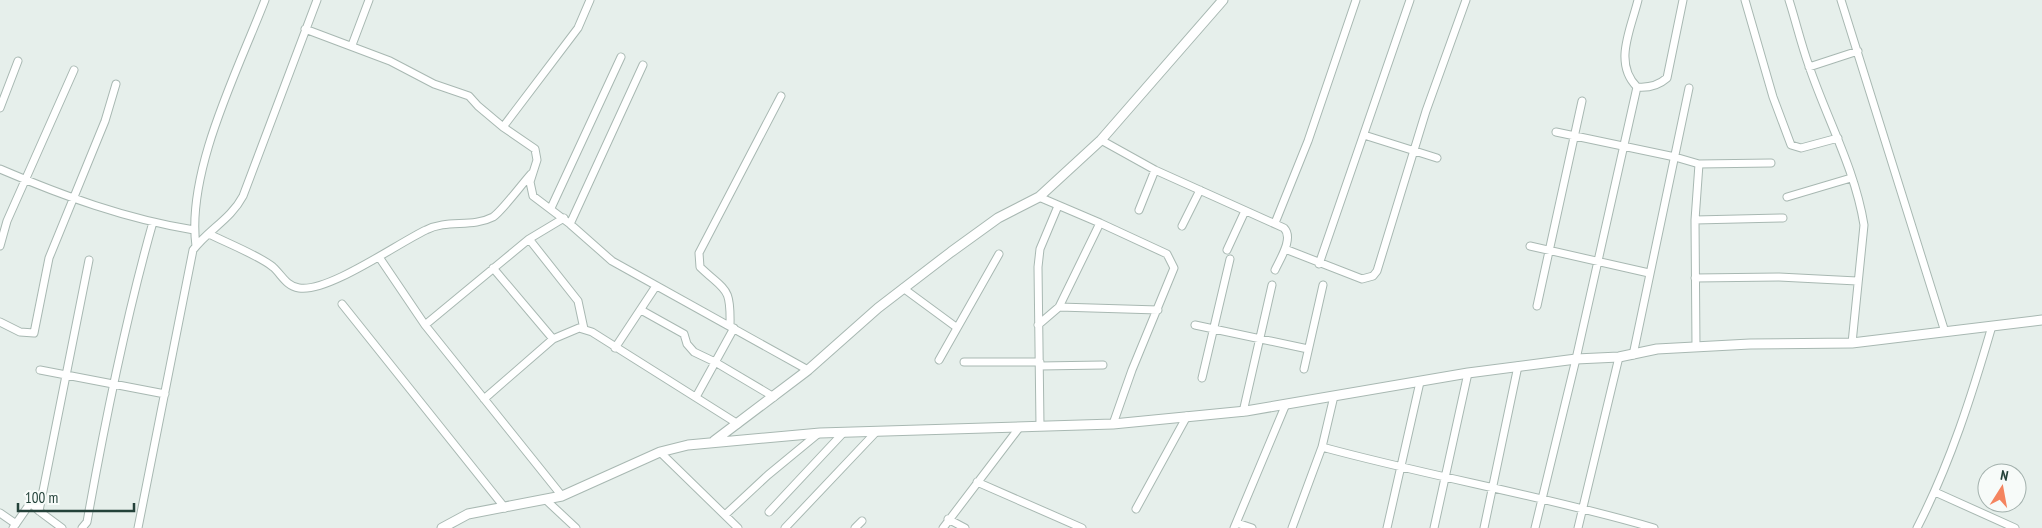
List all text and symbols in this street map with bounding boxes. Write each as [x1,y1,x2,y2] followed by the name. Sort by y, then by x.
[1977,463,2027,513] north arrow
[1999,466,2010,485] text: N
[18,480,134,512] scale bar
[25,488,58,507] text: 100 m

